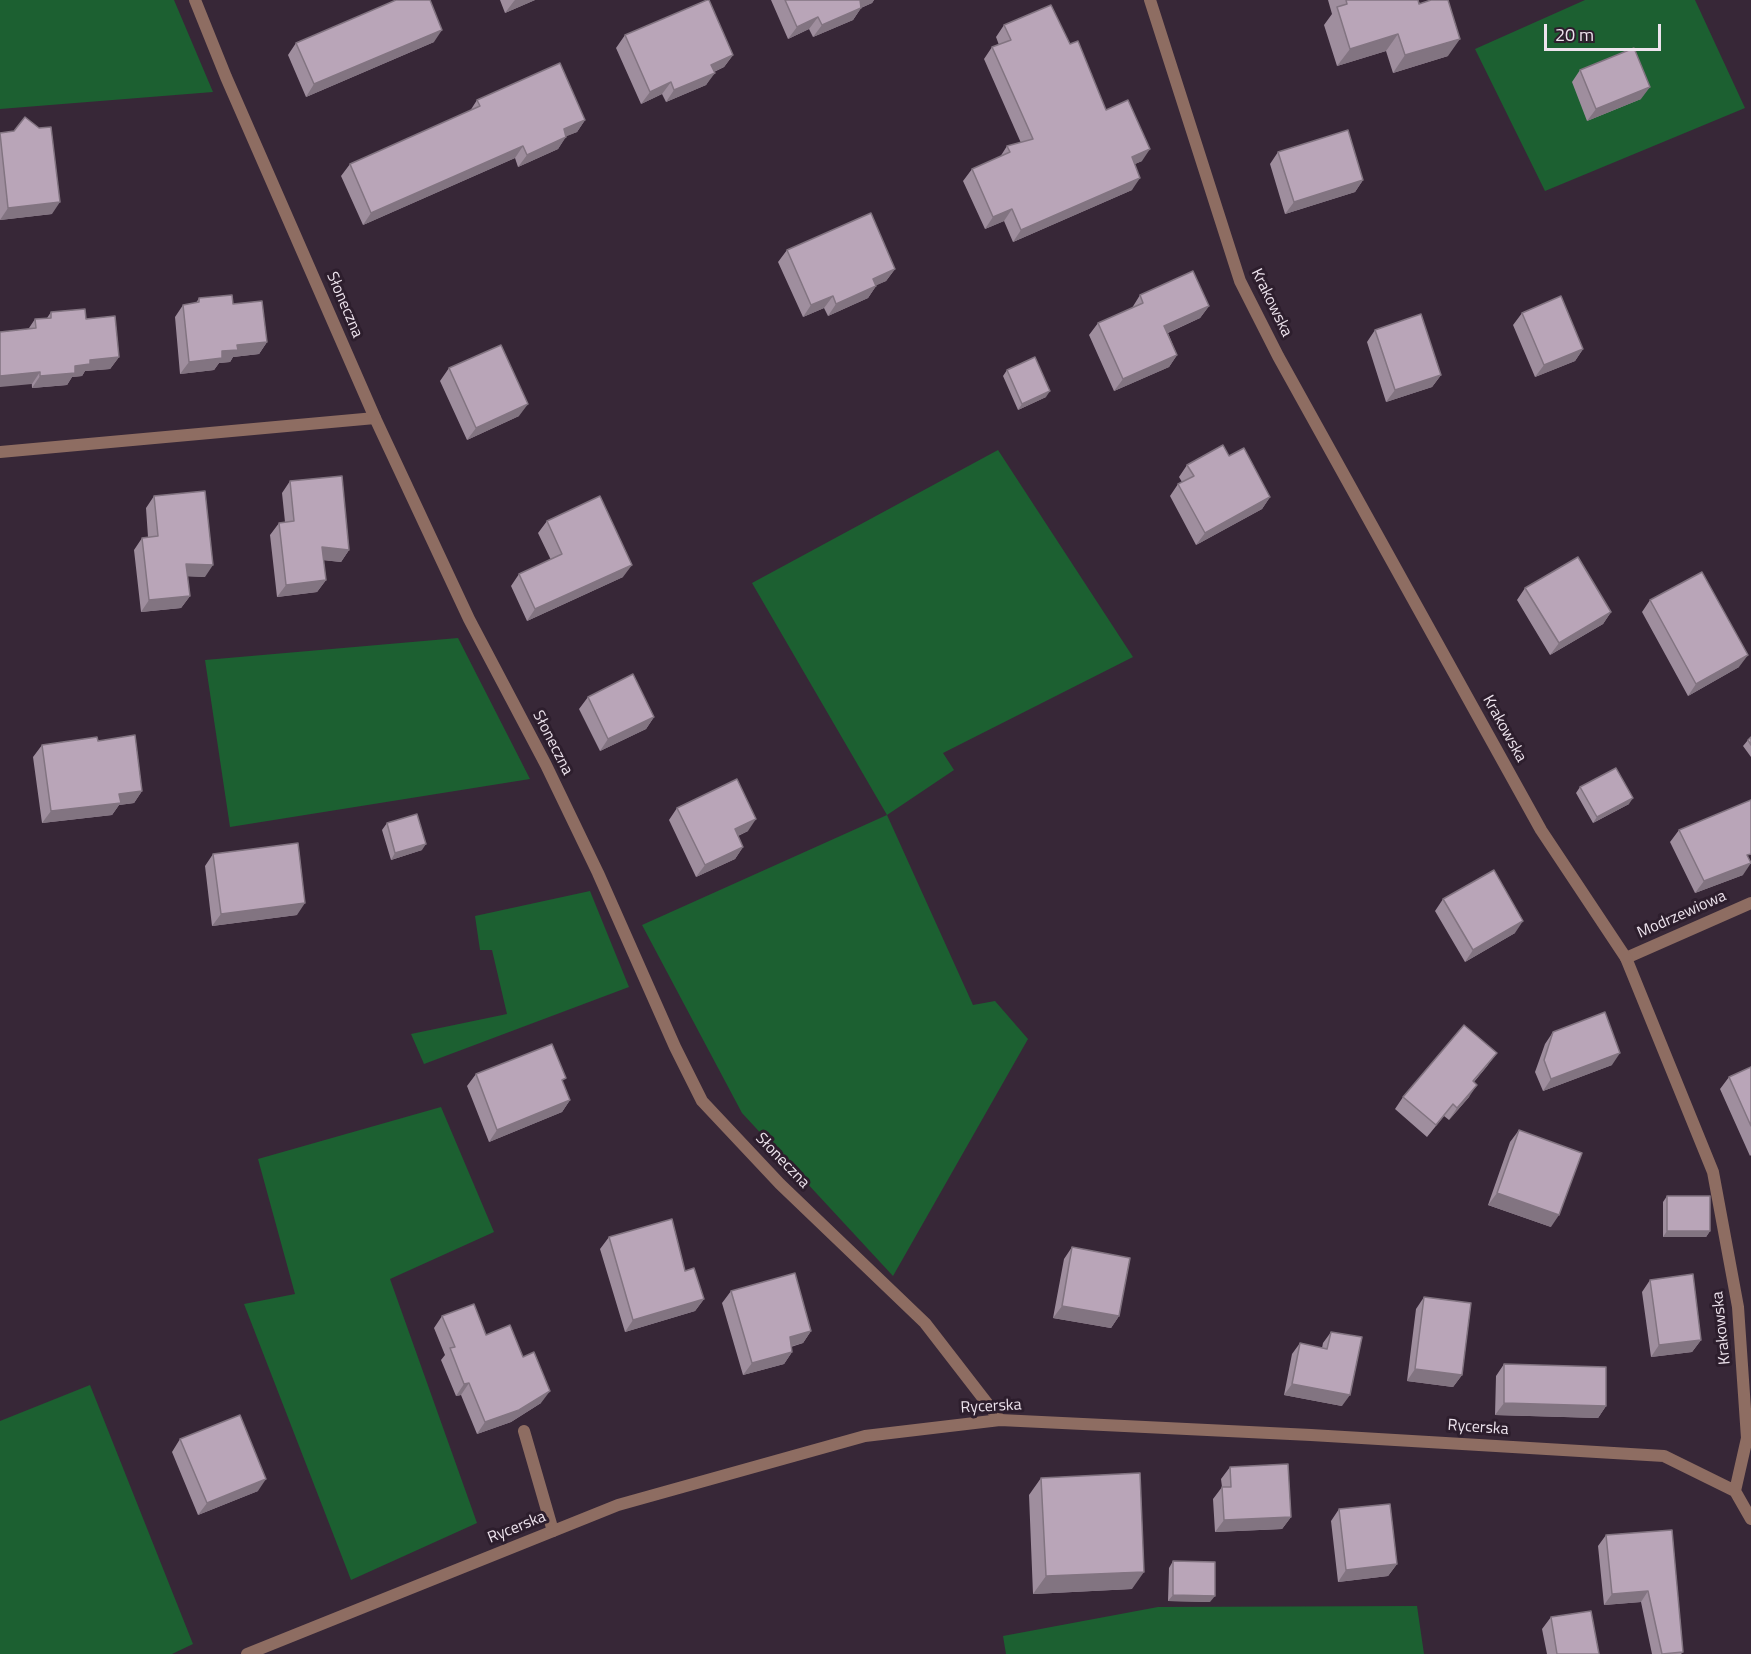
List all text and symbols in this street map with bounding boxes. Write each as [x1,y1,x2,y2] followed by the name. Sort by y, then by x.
[1547,12,1664,50] scale bar
[1555,21,1594,48] text: 20 m
[1246,266,1296,340] street label: Krakowska
[322,269,366,341] street label: Słoneczna
[1478,692,1530,766] street label: Krakowska
[528,708,576,778] street label: Słoneczna
[1635,887,1729,943] street label: Modrzewiowa
[751,1129,813,1193] street label: Słoneczna
[1709,1290,1735,1366] street label: Krakowska
[960,1396,1022,1418] street label: Rycerska
[1447,1416,1509,1440] street label: Rycerska
[485,1508,549,1548] street label: Rycerska

